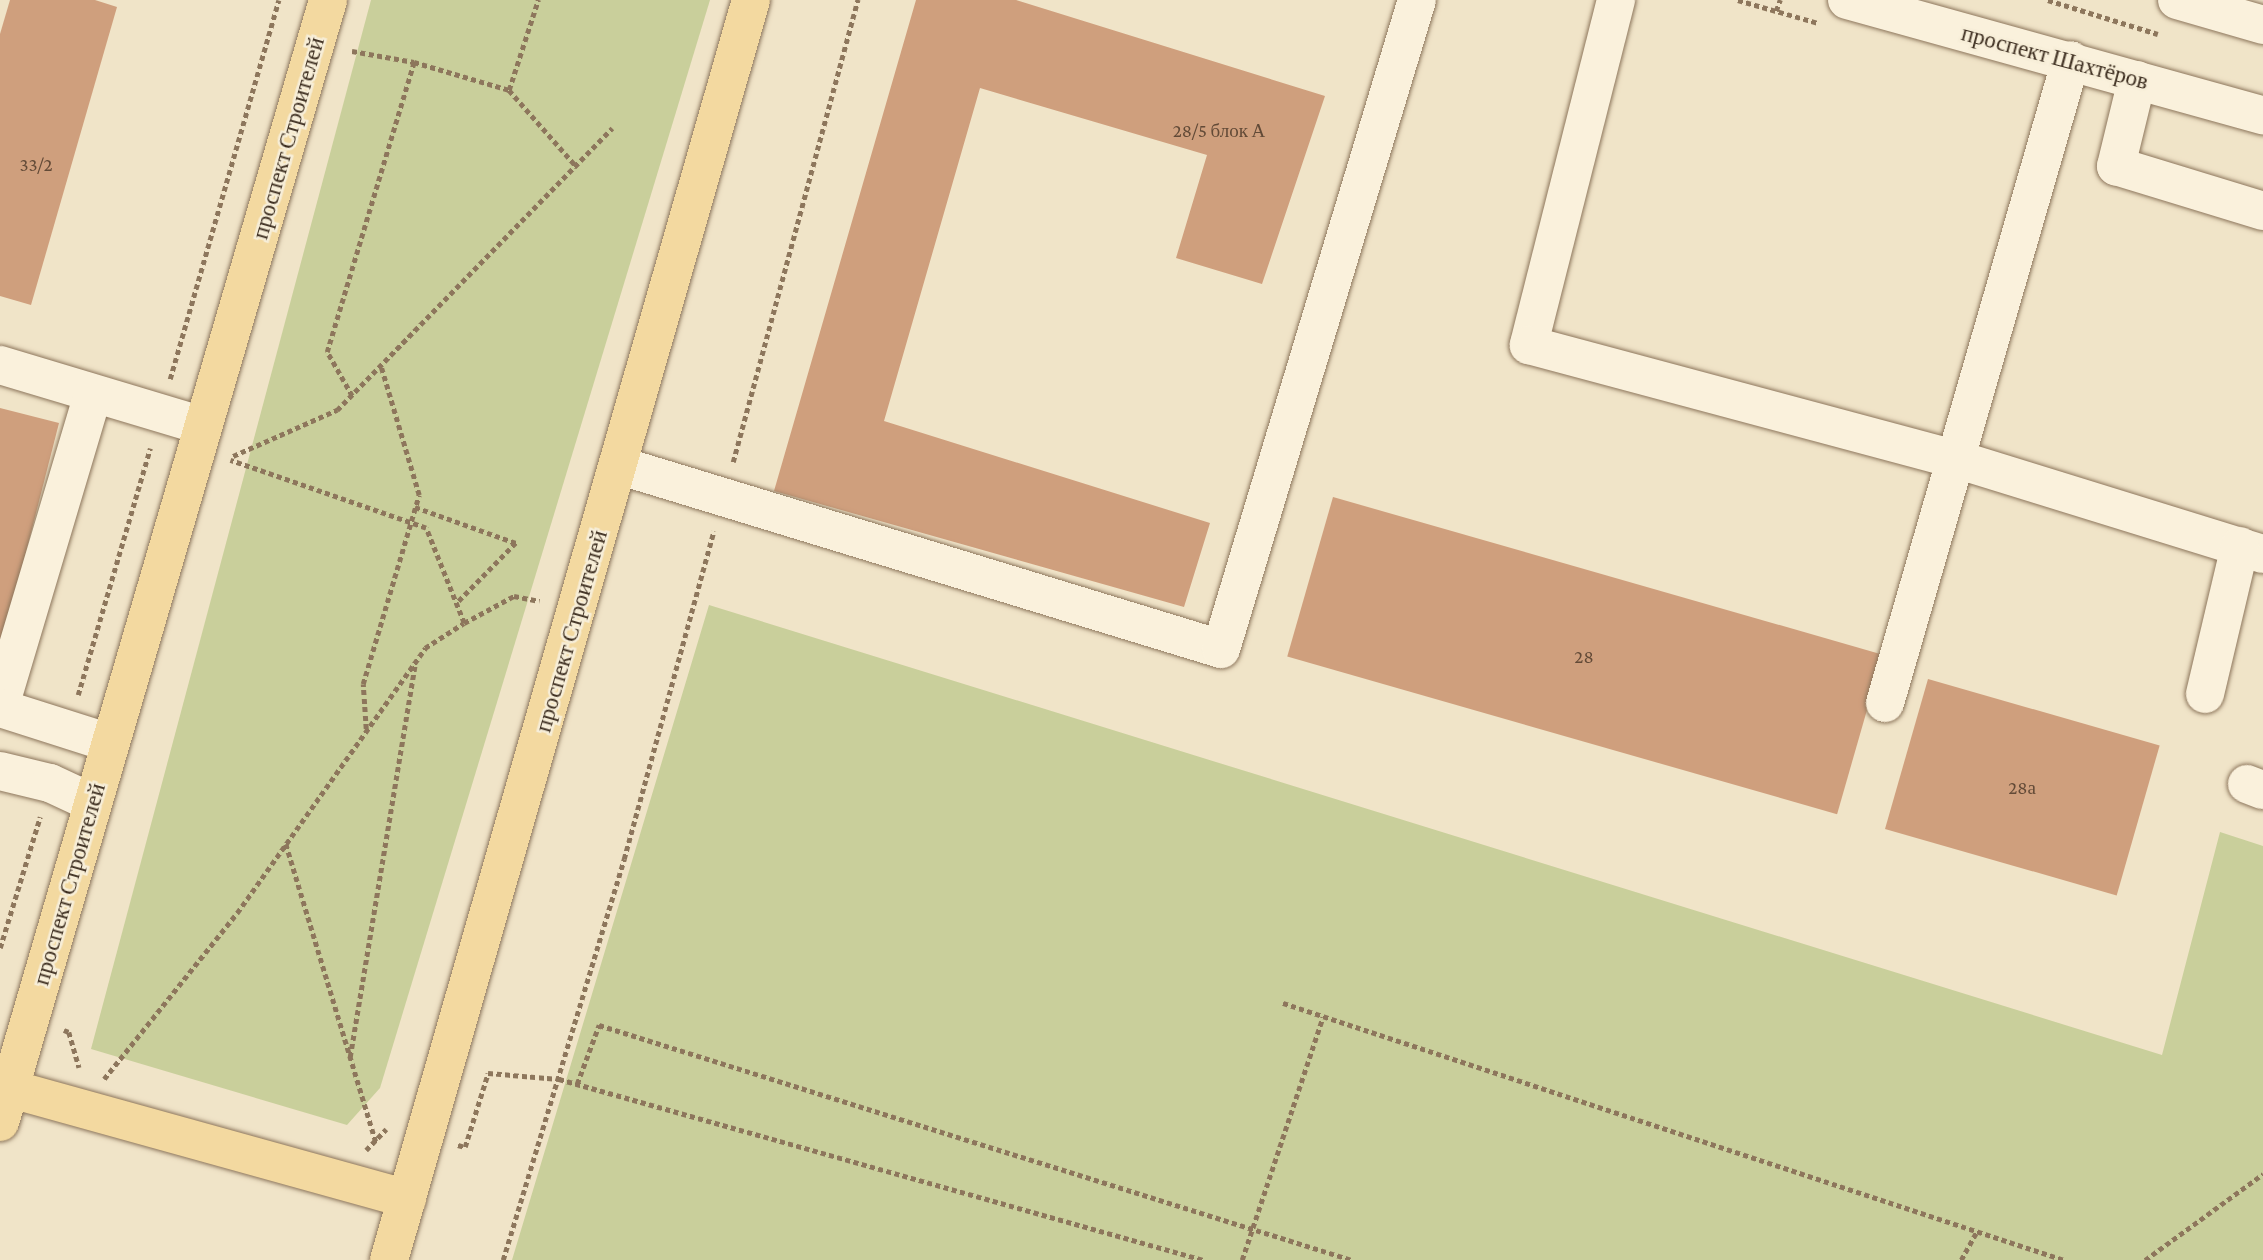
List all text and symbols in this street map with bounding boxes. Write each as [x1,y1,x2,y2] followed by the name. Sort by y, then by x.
[1959,19,2151,95] street label: проспект Шахтёров
[246,34,330,242] street label: проспект Строителей
[1173,120,1265,142] house number: 28/5 блок А
[20,154,52,176] house number: 33/2
[529,527,613,735] street label: проспект Строителей
[1574,646,1594,668] house number: 28
[2008,777,2036,799] house number: 28а
[27,780,111,988] street label: проспект Строителей

